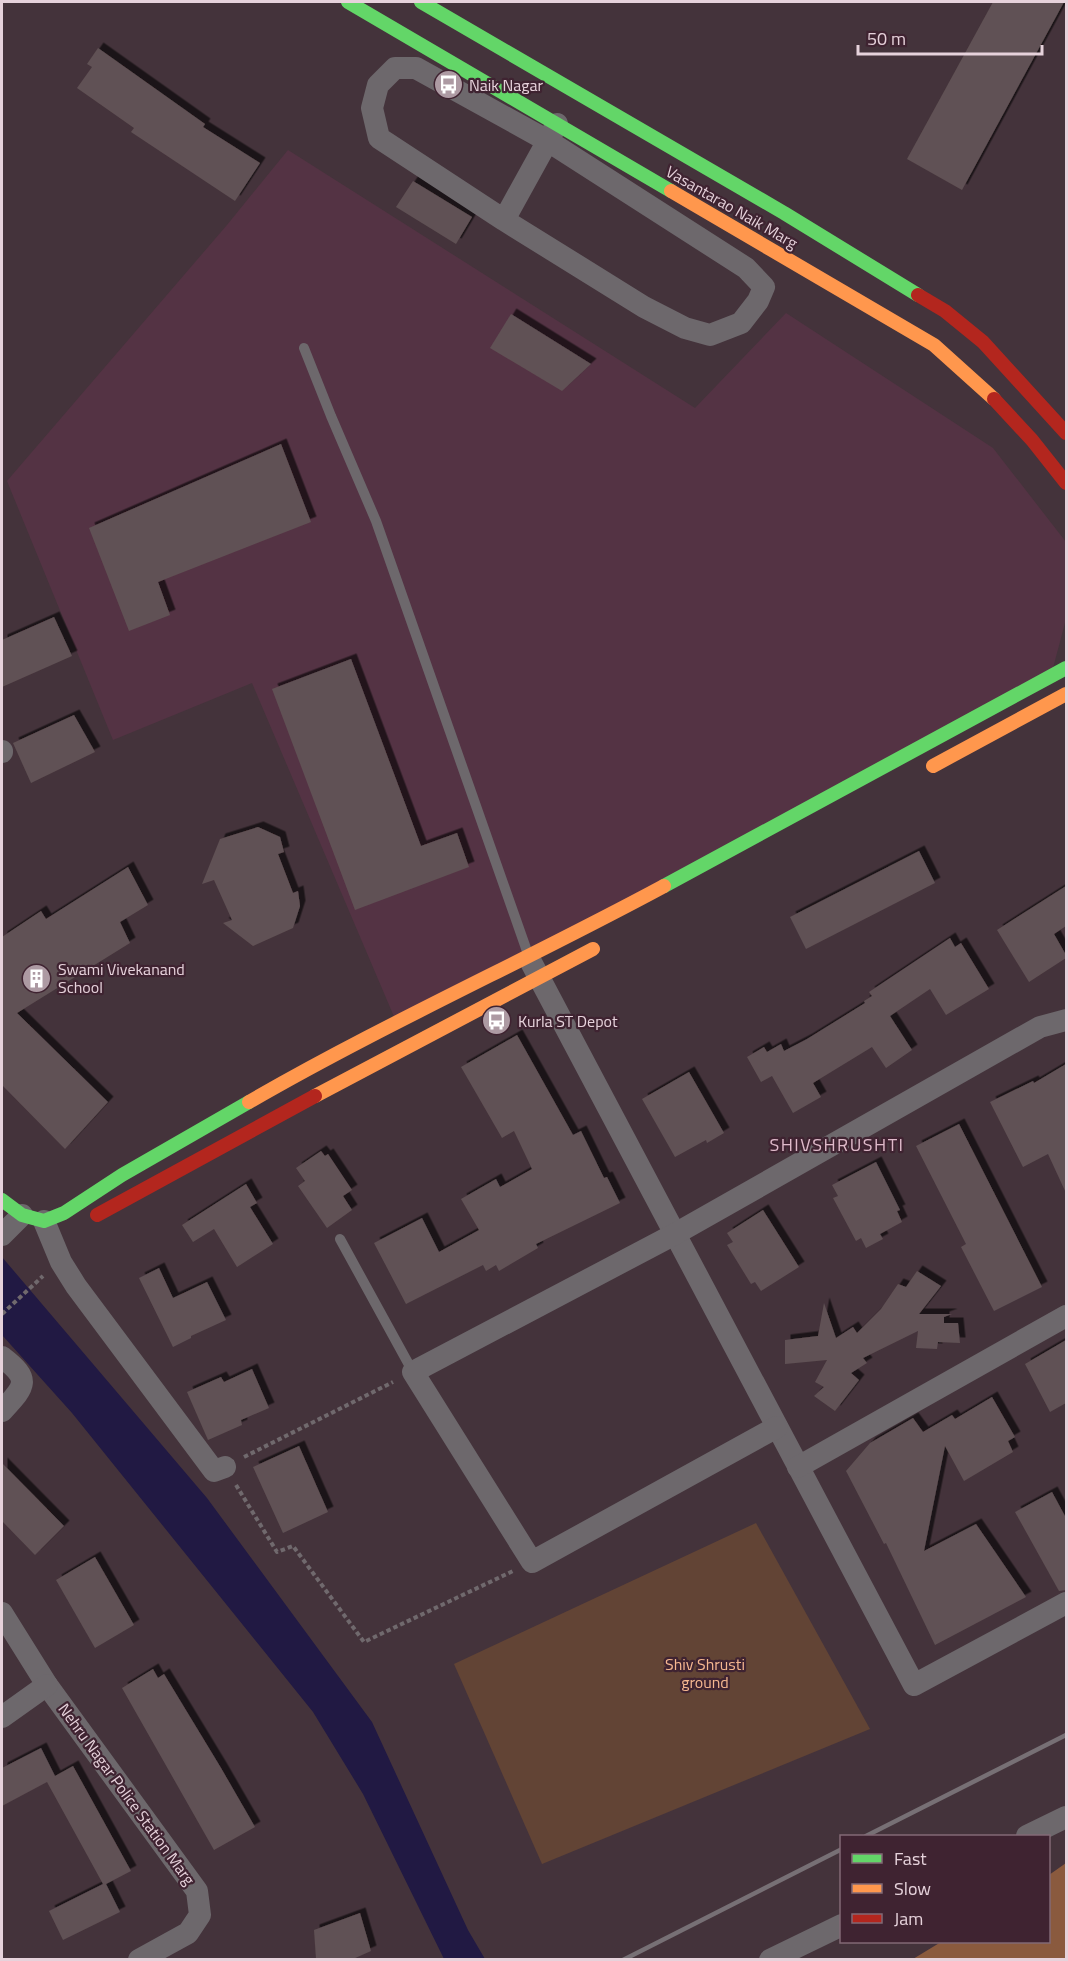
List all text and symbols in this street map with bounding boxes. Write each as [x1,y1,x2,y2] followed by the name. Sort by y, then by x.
[858,18,1042,56] scale bar
[867,25,906,52] text: 50 m
[432,69,464,101] bus stop icon: Naik Nagar
[469,73,544,97] place label: Naik Nagar
[662,159,802,255] street label: Vasantarao Naik Marg
[58,957,185,999] place label: Swami Vivekanand School
[21,962,53,994] building icon: Swami Vivekanand School
[481,1005,513,1037] bus stop icon: Kurla ST Depot
[518,1009,618,1033] place label: Kurla ST Depot
[769,1131,905,1158] district label: SHIVSHRUSHTI
[665,1652,745,1694] park label: Shiv Shrusti ground
[53,1698,201,1890] street label: Nehru Nagar Police Station Marg
[840,1835,1050,1943] legend
[894,1845,927,1872] text: Fast
[894,1875,931,1902] text: Slow
[894,1905,923,1932] text: Jam

